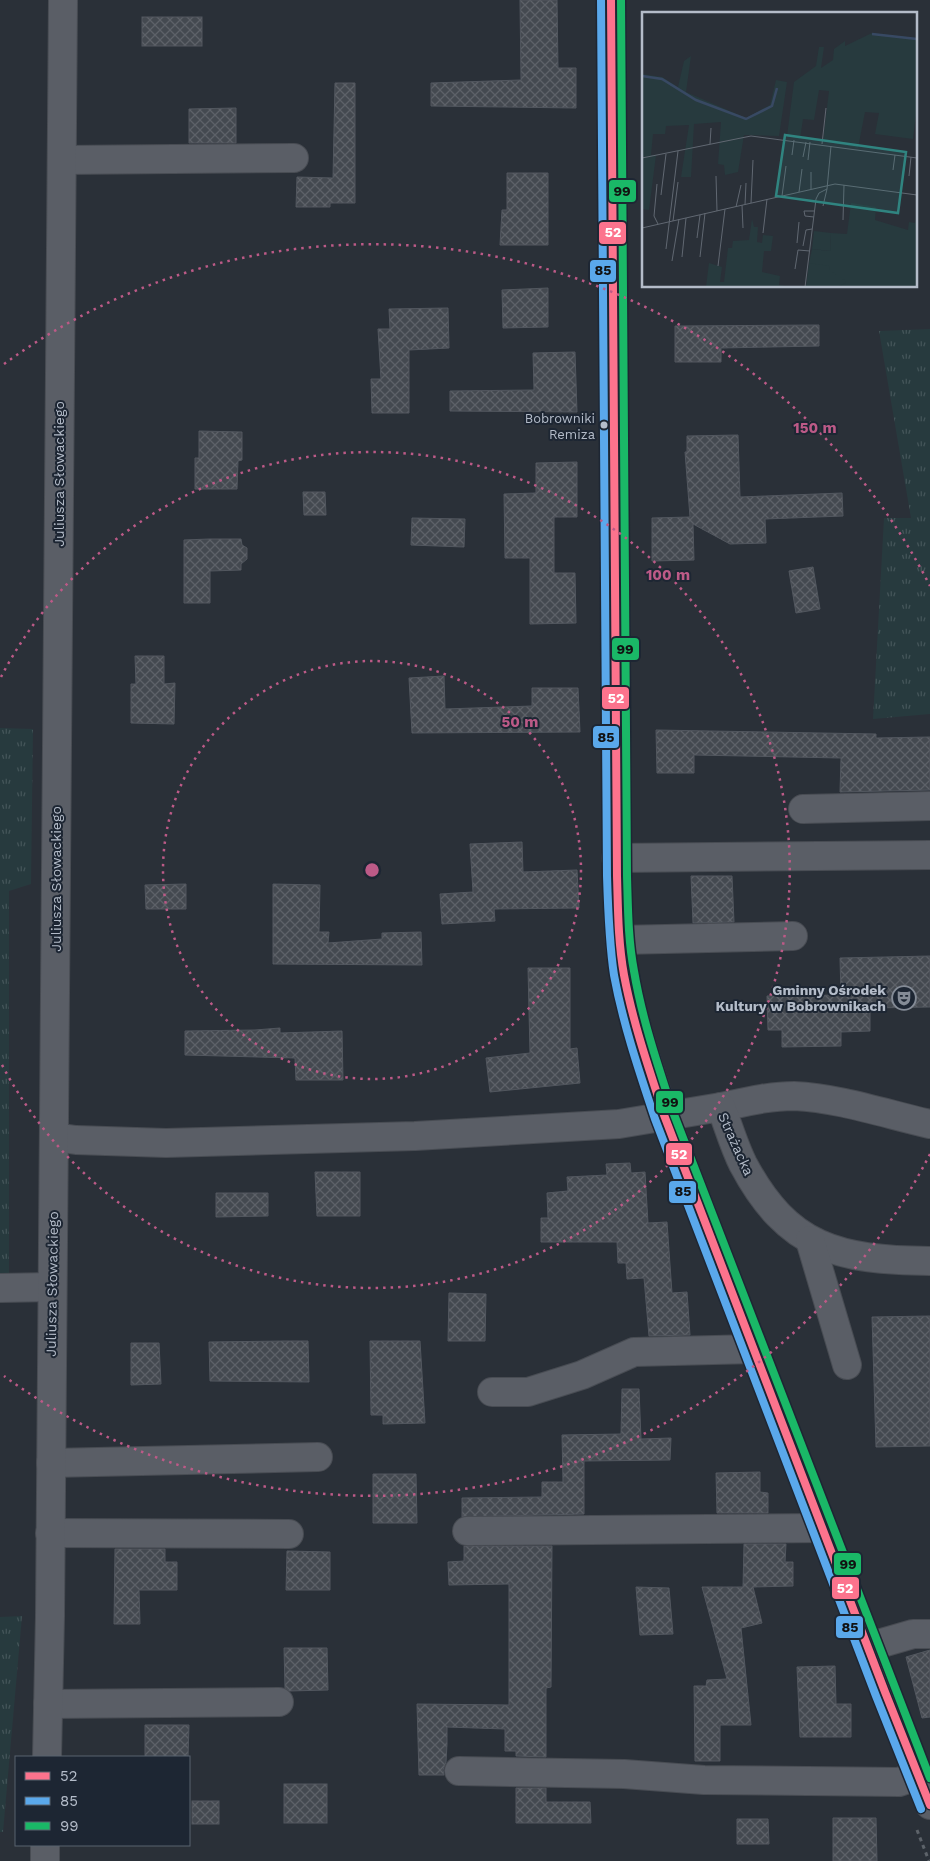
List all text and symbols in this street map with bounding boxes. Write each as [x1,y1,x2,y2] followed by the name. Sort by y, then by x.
[642,12,918,288] inset map
[608,179,637,203] line badge: 99
[613,183,631,199] text: 99
[598,221,627,245] line badge: 52
[605,224,621,240] text: 52
[589,259,617,283] line badge: 85
[595,262,611,278] text: 85
[51,401,67,547] street label: Juliusza Słowackiego
[525,411,596,442] place label: Bobrowniki Remiza
[793,419,837,437] text: 150 m
[599,420,609,430] marker: Bobrowniki Remiza
[646,566,690,584] text: 100 m
[611,637,640,661] line badge: 99
[616,641,634,657] text: 99
[601,686,630,710] line badge: 52
[608,690,624,706] text: 52
[502,713,538,731] text: 50 m
[592,725,620,749] line badge: 85
[598,729,614,745] text: 85
[48,806,64,952] street label: Juliusza Słowackiego
[363,861,381,879] centre of rings
[715,982,886,1014] place label: Gminny Ośrodek Kultury w Bobrownikach
[891,985,917,1011] theatre icon: Gminny Ośrodek Kultury w Bobrownikach
[655,1090,684,1114] line badge: 99
[661,1094,679,1110] text: 99
[715,1110,757,1178] street label: Strażacka
[665,1142,693,1166] line badge: 52
[671,1146,687,1162] text: 52
[668,1180,697,1204] line badge: 85
[675,1183,691,1199] text: 85
[43,1211,61,1357] street label: Juliusza Słowackiego
[833,1552,862,1576] line badge: 99
[839,1556,857,1572] text: 99
[831,1576,860,1600] line badge: 52
[837,1580,853,1596] text: 52
[835,1615,864,1639] line badge: 85
[842,1619,858,1635] text: 85
[15,1756,190,1846] legend
[60,1767,77,1785] text: 52
[60,1792,78,1810] text: 85
[60,1817,79,1835] text: 99

